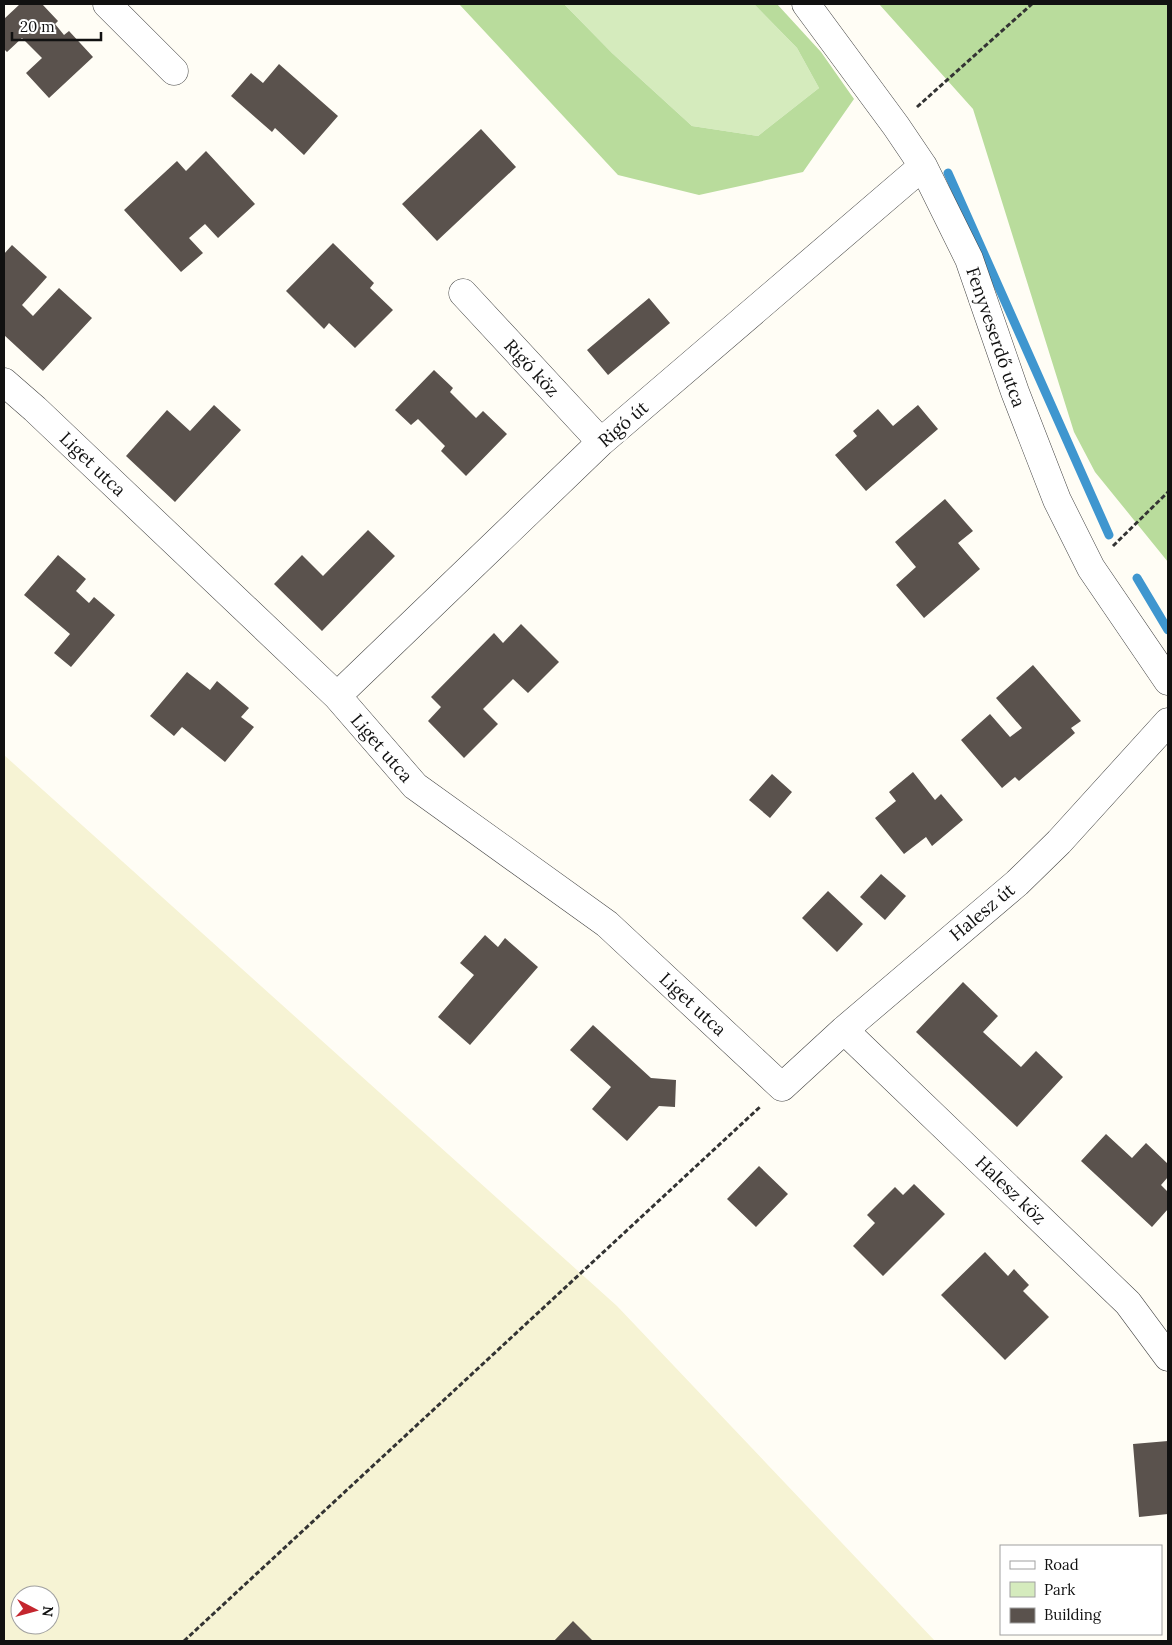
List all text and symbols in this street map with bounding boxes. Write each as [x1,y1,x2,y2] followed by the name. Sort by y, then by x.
[12,10,101,42] scale bar
[20,17,55,36] text: 20 m
[961,264,1031,410] street label: Fenyveserdő utca
[499,334,565,402] street label: Rigó köz
[593,396,653,452] street label: Rigó út
[55,427,131,501] street label: Liget utca
[346,709,418,787] street label: Liget utca
[945,878,1019,946] street label: Halesz út
[655,967,731,1041] street label: Liget utca
[971,1151,1051,1229] street label: Halesz köz
[1000,1545,1162,1635] legend
[1044,1555,1079,1574] text: Road
[1044,1580,1075,1599] text: Park
[10,1585,60,1635] north arrow
[38,1605,57,1618] text: N
[1044,1605,1102,1624] text: Building

